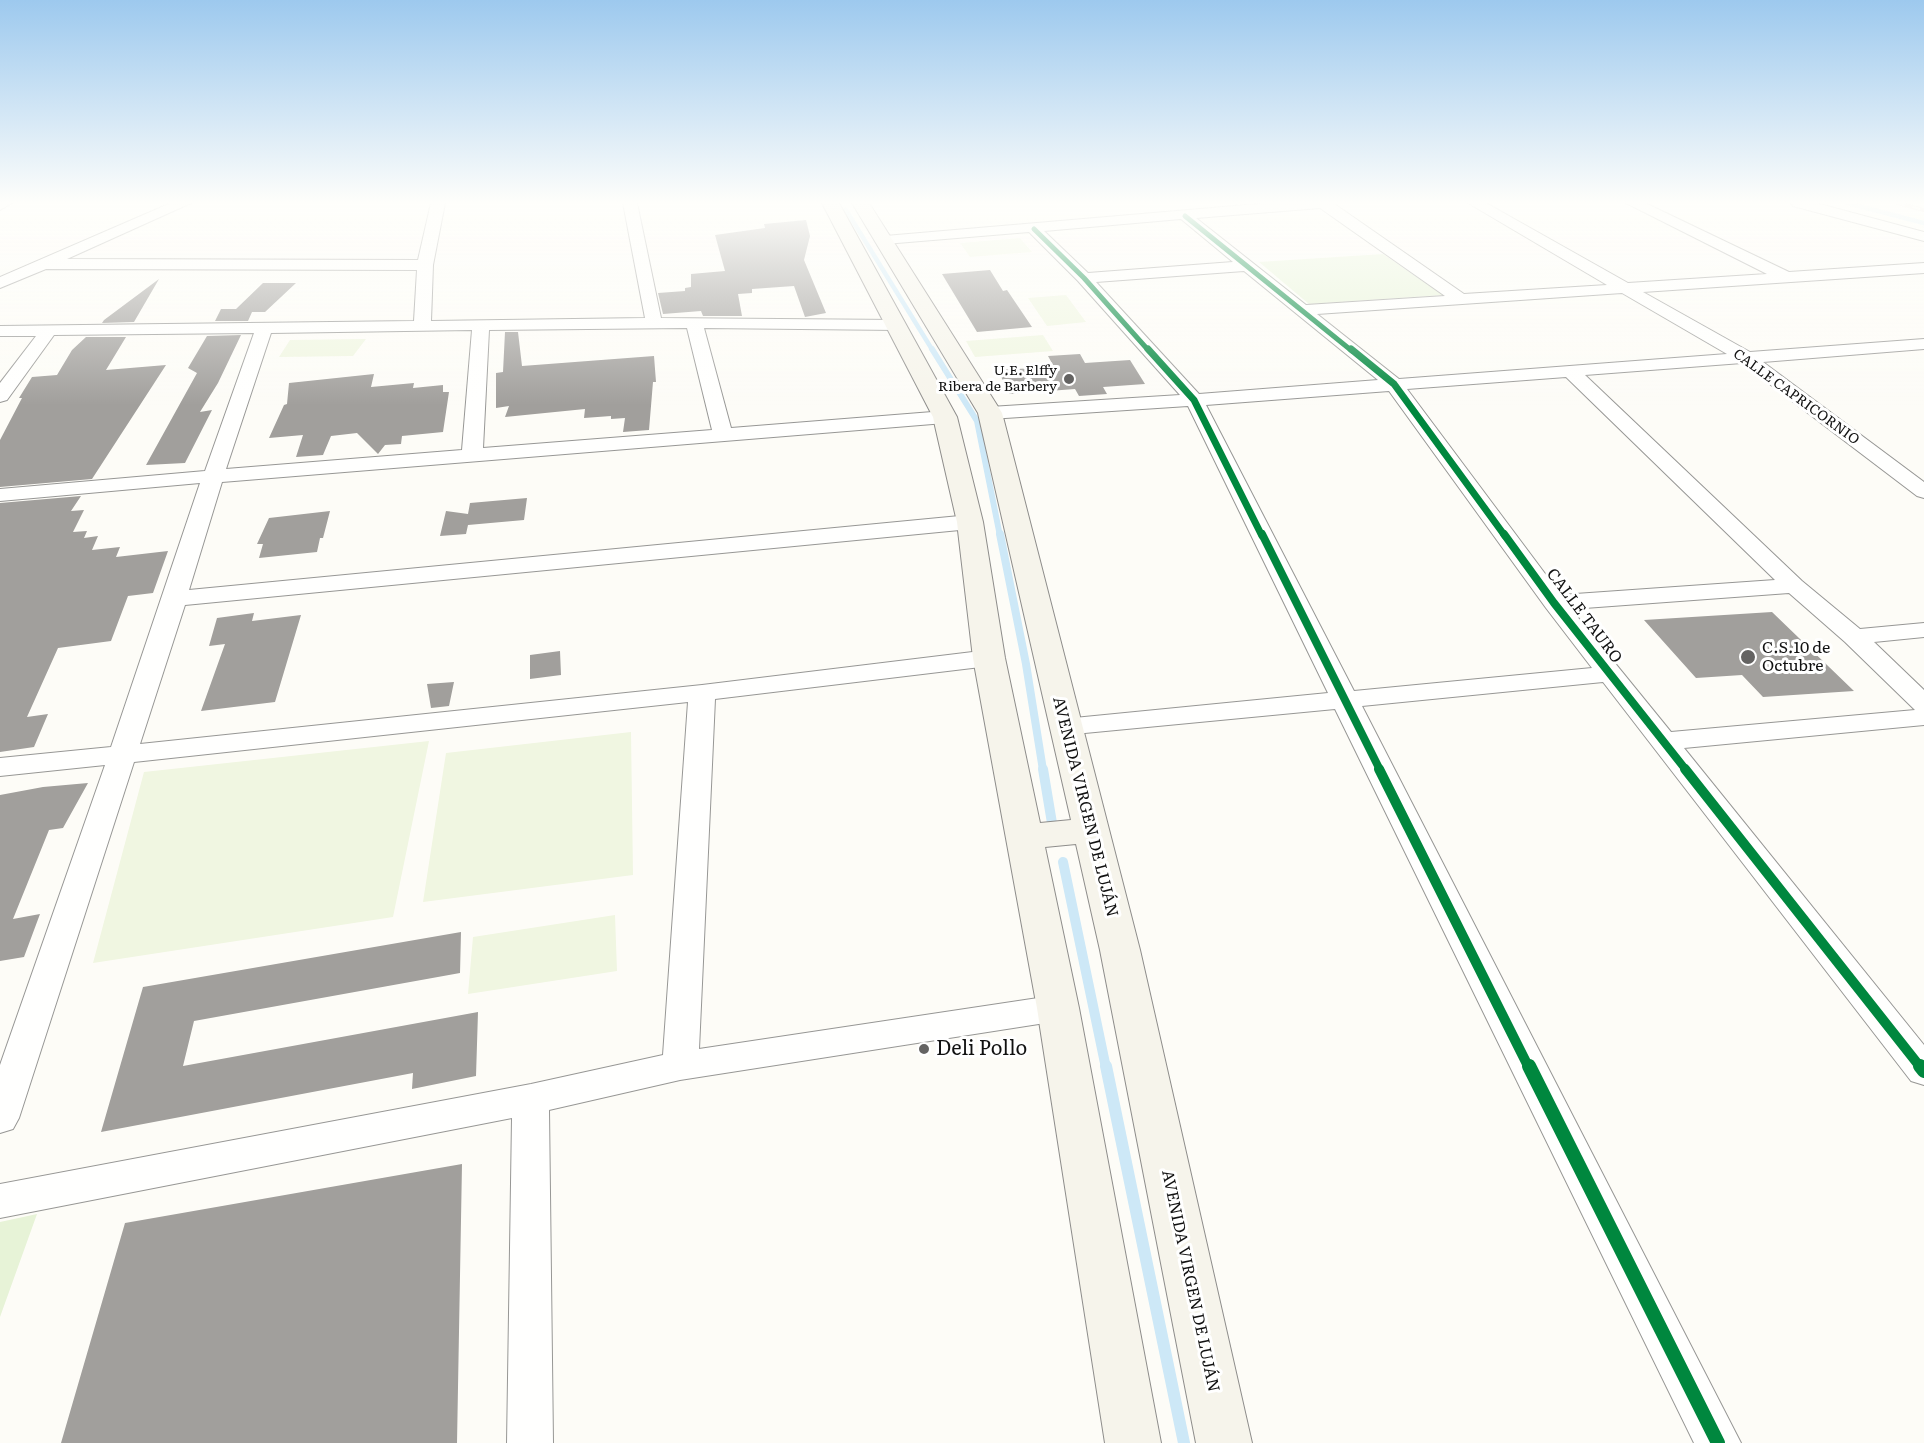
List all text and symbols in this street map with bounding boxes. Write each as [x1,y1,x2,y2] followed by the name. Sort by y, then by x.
[1730,346,1862,448] street label: CALLE CAPRICORNIO
[938,363,1057,396] place label: U.E. Elffy Ribera de Barbery
[1062,372,1076,386] marker: U.E. Elffy Ribera de Barbery
[1542,565,1626,667] street label: CALLE TAURO
[1762,638,1830,676] place label: C.S.10 de Octubre
[1739,648,1757,666] marker: C.S.10 de Octubre
[1048,695,1122,919] street label: AVENIDA VIRGEN DE LUJÁN
[936,1037,1027,1061] place label: Deli Pollo
[917,1042,931,1056] marker: Deli Pollo
[1157,1168,1223,1394] street label: AVENIDA VIRGEN DE LUJÁN

